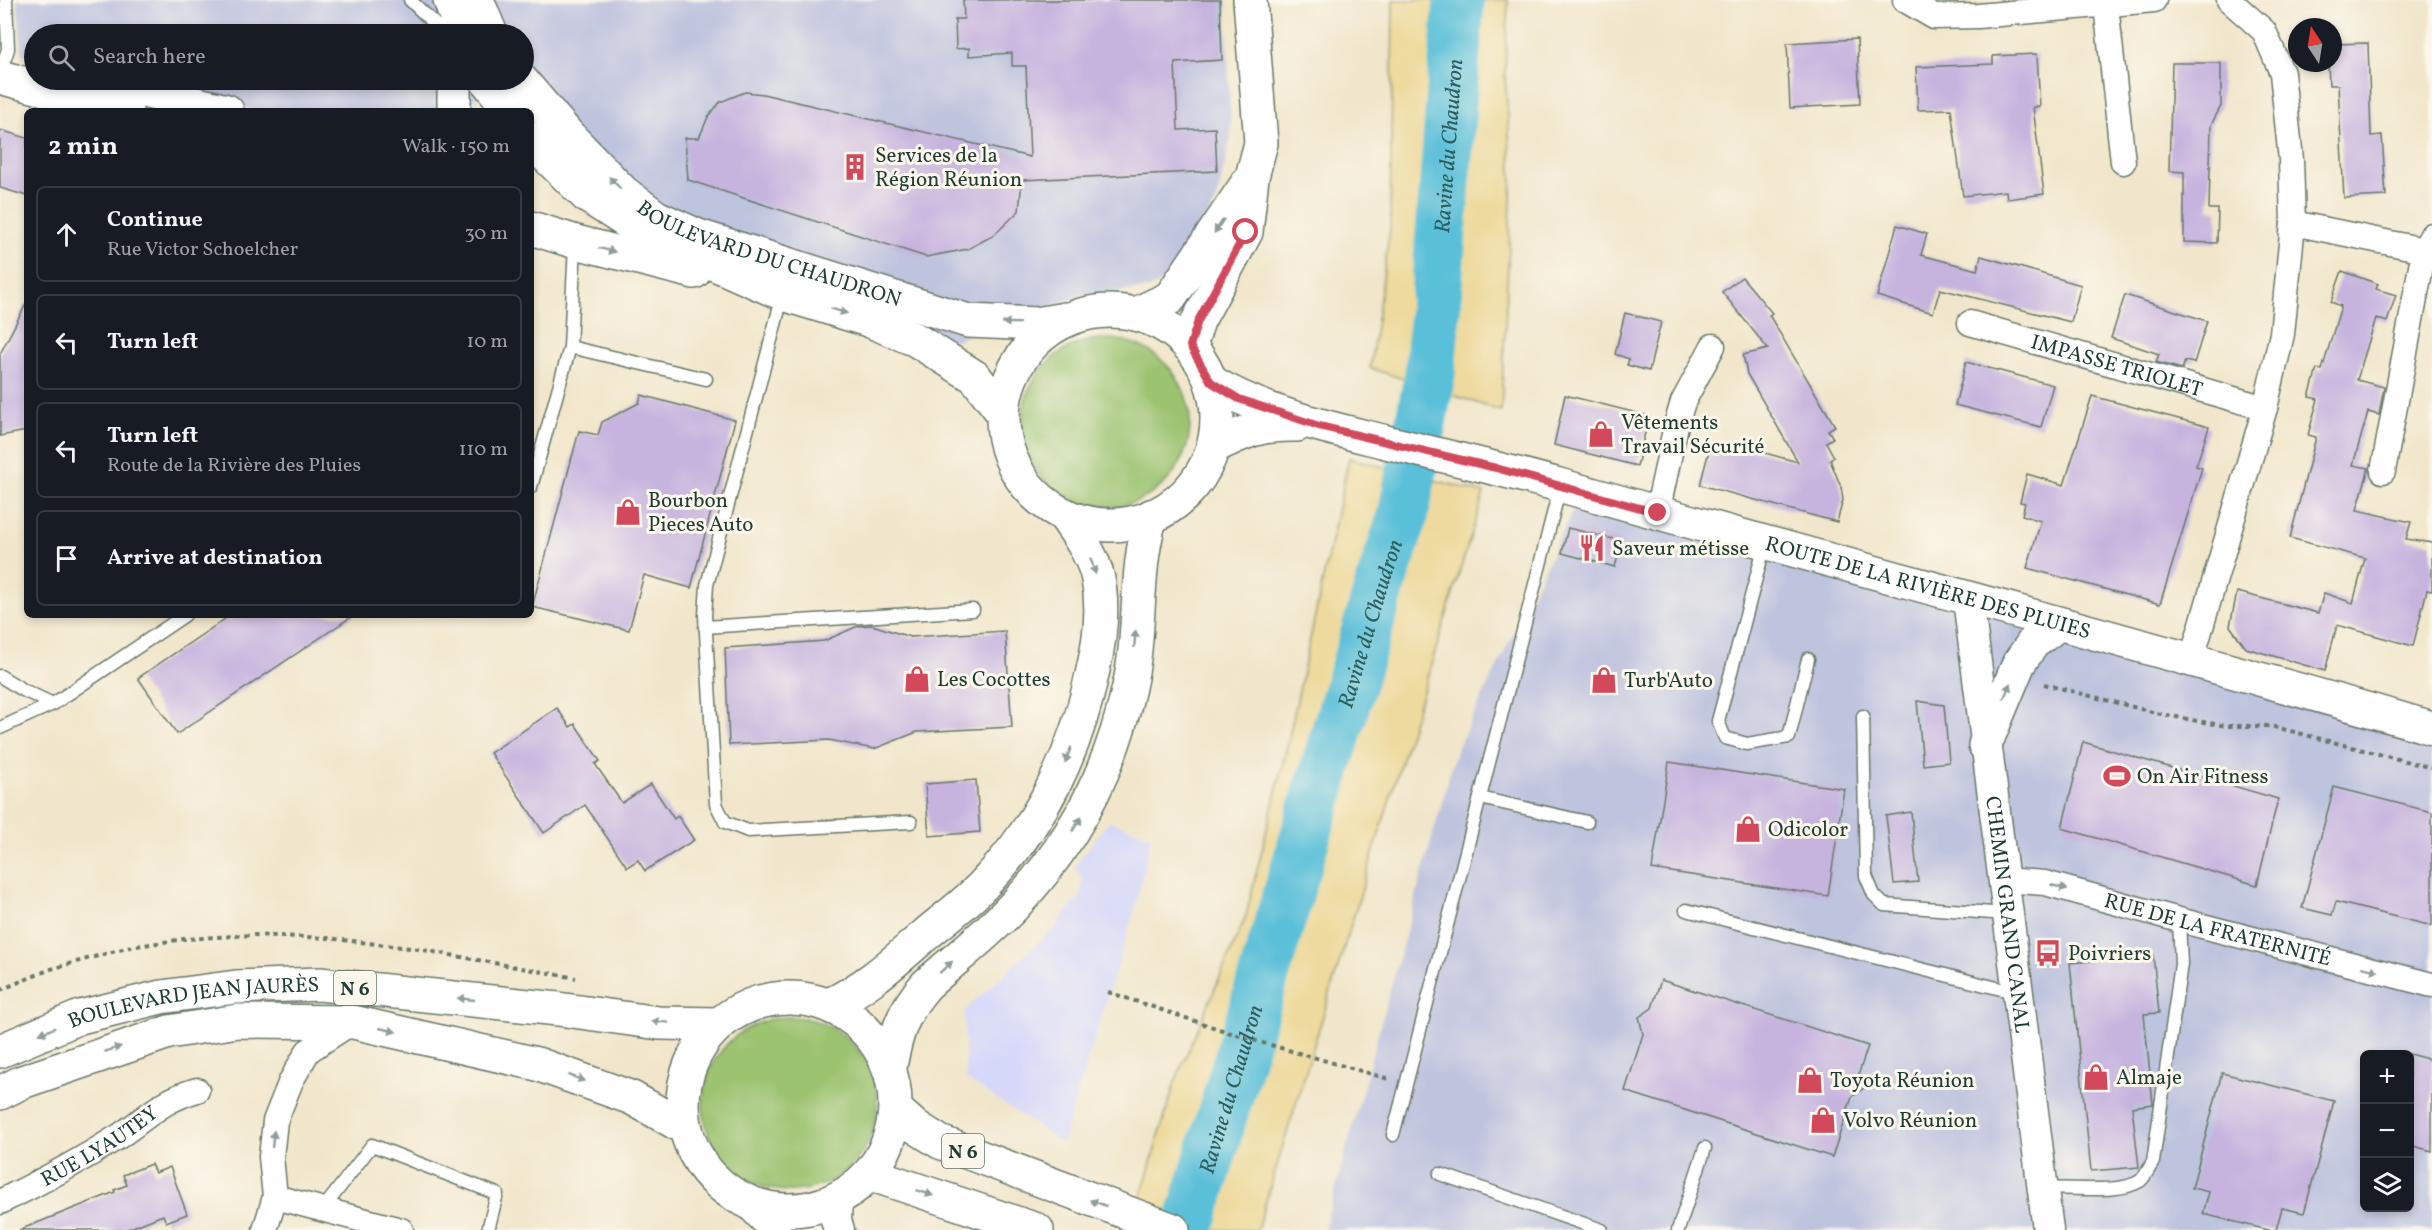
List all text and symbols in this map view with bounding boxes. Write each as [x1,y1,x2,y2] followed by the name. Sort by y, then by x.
[2288,18,2342,72] north arrow
[24,24,534,90] search box
[45,41,78,74] icon: search
[93,42,206,73] text: Search here
[1428,58,1472,235] water label: Ravine du Chaudron
[48,129,118,165] text: 2 min
[402,133,510,161] text: Walk · 150 m
[875,142,1022,195] place label: Services de la Région Réunion
[840,152,870,182] building icon: Services de la Région Réunion
[609,176,622,191] one-way arrow
[630,194,905,315] street label: BOULEVARD DU CHAUDRON
[107,205,203,236] text: Continue
[1213,217,1225,233] one-way arrow
[50,218,83,251] icon: ahead
[1232,218,1258,244] route start
[464,220,508,248] text: 30 m
[107,236,298,264] text: Rue Victor Schoelcher
[598,246,617,256] one-way arrow
[830,307,848,316] one-way arrow
[1002,319,1021,328] one-way arrow
[50,326,83,359] icon: left
[107,327,198,358] text: Turn left
[467,328,508,356] text: 10 m
[2027,328,2206,405] street label: IMPASSE TRIOLET
[1621,409,1764,462] place label: Vêtements Travail Sécurité
[1586,419,1616,449] shop icon: Vêtements Travail Sécurité
[107,421,198,452] text: Turn left
[50,434,83,467] icon: left
[459,436,508,464] text: 110 m
[107,452,361,480] text: Route de la Rivière des Pluies
[648,487,754,540] place label: Bourbon Pieces Auto
[613,497,643,527] shop icon: Bourbon Pieces Auto
[1644,499,1670,525] route end
[1762,530,2094,647] street label: ROUTE DE LA RIVIÈRE DES PLUIES
[1577,533,1607,563] restaurant icon: Saveur métisse
[1612,535,1749,564] place label: Saveur métisse
[1331,536,1412,712] water label: Ravine du Chaudron
[50,542,83,575] icon: arrive
[107,543,323,574] text: Arrive at destination
[1089,557,1099,575] one-way arrow
[1130,630,1140,649] one-way arrow
[902,664,932,694] shop icon: Les Cocottes
[1589,665,1619,695] shop icon: Turb'Auto
[937,666,1051,695] place label: Les Cocottes
[1624,667,1713,696] place label: Turb'Auto
[2002,682,2012,700] one-way arrow
[1063,747,1073,765] one-way arrow
[2102,761,2132,791] sports icon: On Air Fitness
[2137,763,2269,792] place label: On Air Fitness
[1977,795,2036,1035] street label: CHEMIN GRAND CANAL
[1733,814,1763,844] shop icon: Odicolor
[1071,816,1083,832] one-way arrow
[1768,816,1848,845] place label: Odicolor
[2050,883,2069,893] one-way arrow
[2101,887,2334,974] street label: RUE DE LA FRATERNITÉ
[2033,938,2063,968] bus stop icon: Poivriers
[2068,940,2151,969] place label: Poivriers
[938,961,953,974] one-way arrow
[2361,965,2379,975] one-way arrow
[64,971,320,1036] street label: BOULEVARD JEAN JAURÈS
[334,971,376,1005] road number: N 6
[457,994,476,1004] one-way arrow
[1193,1002,1272,1178] water label: Ravine du Chaudron
[650,1018,669,1027] one-way arrow
[379,1026,398,1035] one-way arrow
[38,1027,56,1036] one-way arrow
[104,1044,122,1054] one-way arrow
[2360,1050,2414,1212] map controls
[2360,1050,2414,1104] button: +
[2081,1062,2111,1092] shop icon: Almaje
[2116,1064,2182,1093] place label: Almaje
[1795,1065,1825,1095] shop icon: Toyota Réunion
[1830,1067,1974,1096] place label: Toyota Réunion
[568,1073,586,1083] one-way arrow
[36,1099,165,1195] street label: RUE LYAUTEY
[2360,1104,2414,1158] button: −
[1808,1105,1838,1135] shop icon: Volvo Réunion
[1843,1107,1977,1136] place label: Volvo Réunion
[268,1129,278,1148] one-way arrow
[942,1134,984,1168] road number: N 6
[2360,1158,2414,1212] button: layers
[916,1188,934,1198] one-way arrow
[1089,1197,1107,1207] one-way arrow

